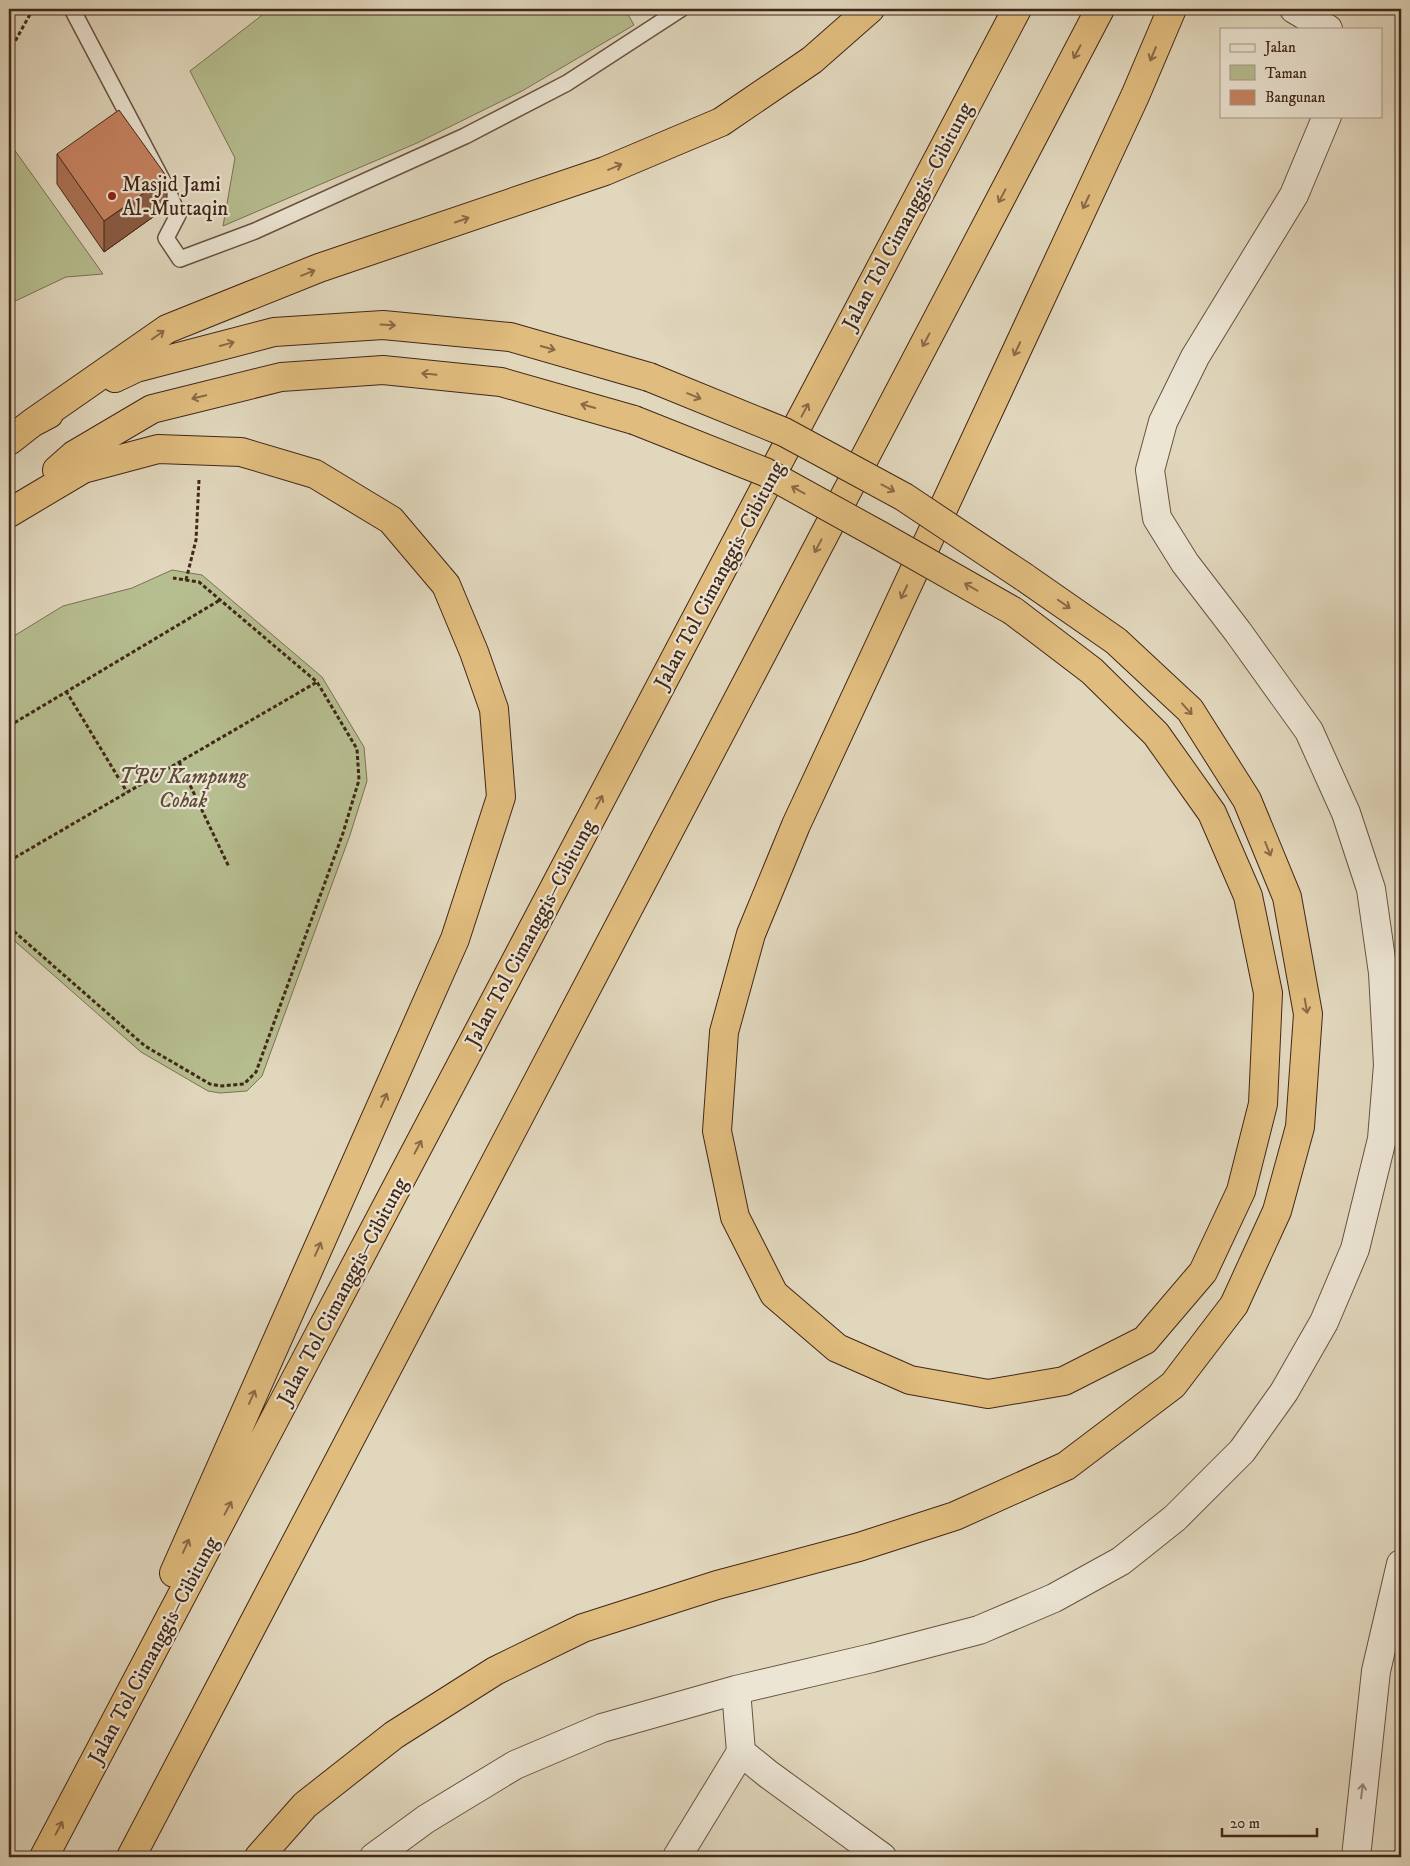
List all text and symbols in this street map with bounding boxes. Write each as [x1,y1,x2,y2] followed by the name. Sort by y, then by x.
[1220,28,1382,118] legend
[1263,38,1296,57] text: Jalan
[1072,44,1081,59] one-way arrow
[1147,46,1157,61] one-way arrow
[1265,64,1307,83] text: Taman
[1265,88,1325,107] text: Bangunan
[836,98,979,336] street label: Jalan Tol Cimanggis–Cibitung
[607,162,622,172] one-way arrow
[122,172,228,222] place label: Masjid Jami Al-Muttaqin
[997,188,1006,203] one-way arrow
[106,190,118,202] marker: Masjid Jami Al-Muttaqin
[1080,194,1090,209] one-way arrow
[453,215,469,224] one-way arrow
[300,267,315,277] one-way arrow
[379,321,395,330] one-way arrow
[151,330,165,340] one-way arrow
[921,332,930,347] one-way arrow
[219,339,235,348] one-way arrow
[1012,341,1021,356] one-way arrow
[540,344,556,354] one-way arrow
[421,369,437,379] one-way arrow
[686,391,701,401] one-way arrow
[192,393,208,402] one-way arrow
[580,401,596,411] one-way arrow
[800,403,810,418] one-way arrow
[648,457,791,695] street label: Jalan Tol Cimanggis–Cibitung
[880,484,895,493] one-way arrow
[791,485,806,495] one-way arrow
[813,538,822,553] one-way arrow
[964,581,978,591] one-way arrow
[899,584,909,599] one-way arrow
[1057,599,1070,610] one-way arrow
[1182,703,1193,716] one-way arrow
[119,764,249,814] park label: TPU Kampung Cohak
[595,795,604,810] one-way arrow
[459,815,602,1053] street label: Jalan Tol Cimanggis–Cibitung
[1264,842,1273,857] one-way arrow
[1302,998,1312,1014] one-way arrow
[379,1093,389,1108] one-way arrow
[413,1140,423,1155] one-way arrow
[271,1173,414,1411] street label: Jalan Tol Cimanggis–Cibitung
[313,1242,323,1257] one-way arrow
[248,1390,258,1405] one-way arrow
[223,1500,233,1515] one-way arrow
[82,1532,225,1770] street label: Jalan Tol Cimanggis–Cibitung
[182,1539,192,1554] one-way arrow
[1358,1784,1367,1800] one-way arrow
[1222,1806,1318,1838] scale bar
[1230,1814,1260,1833] text: 20 m
[55,1821,64,1836] one-way arrow

